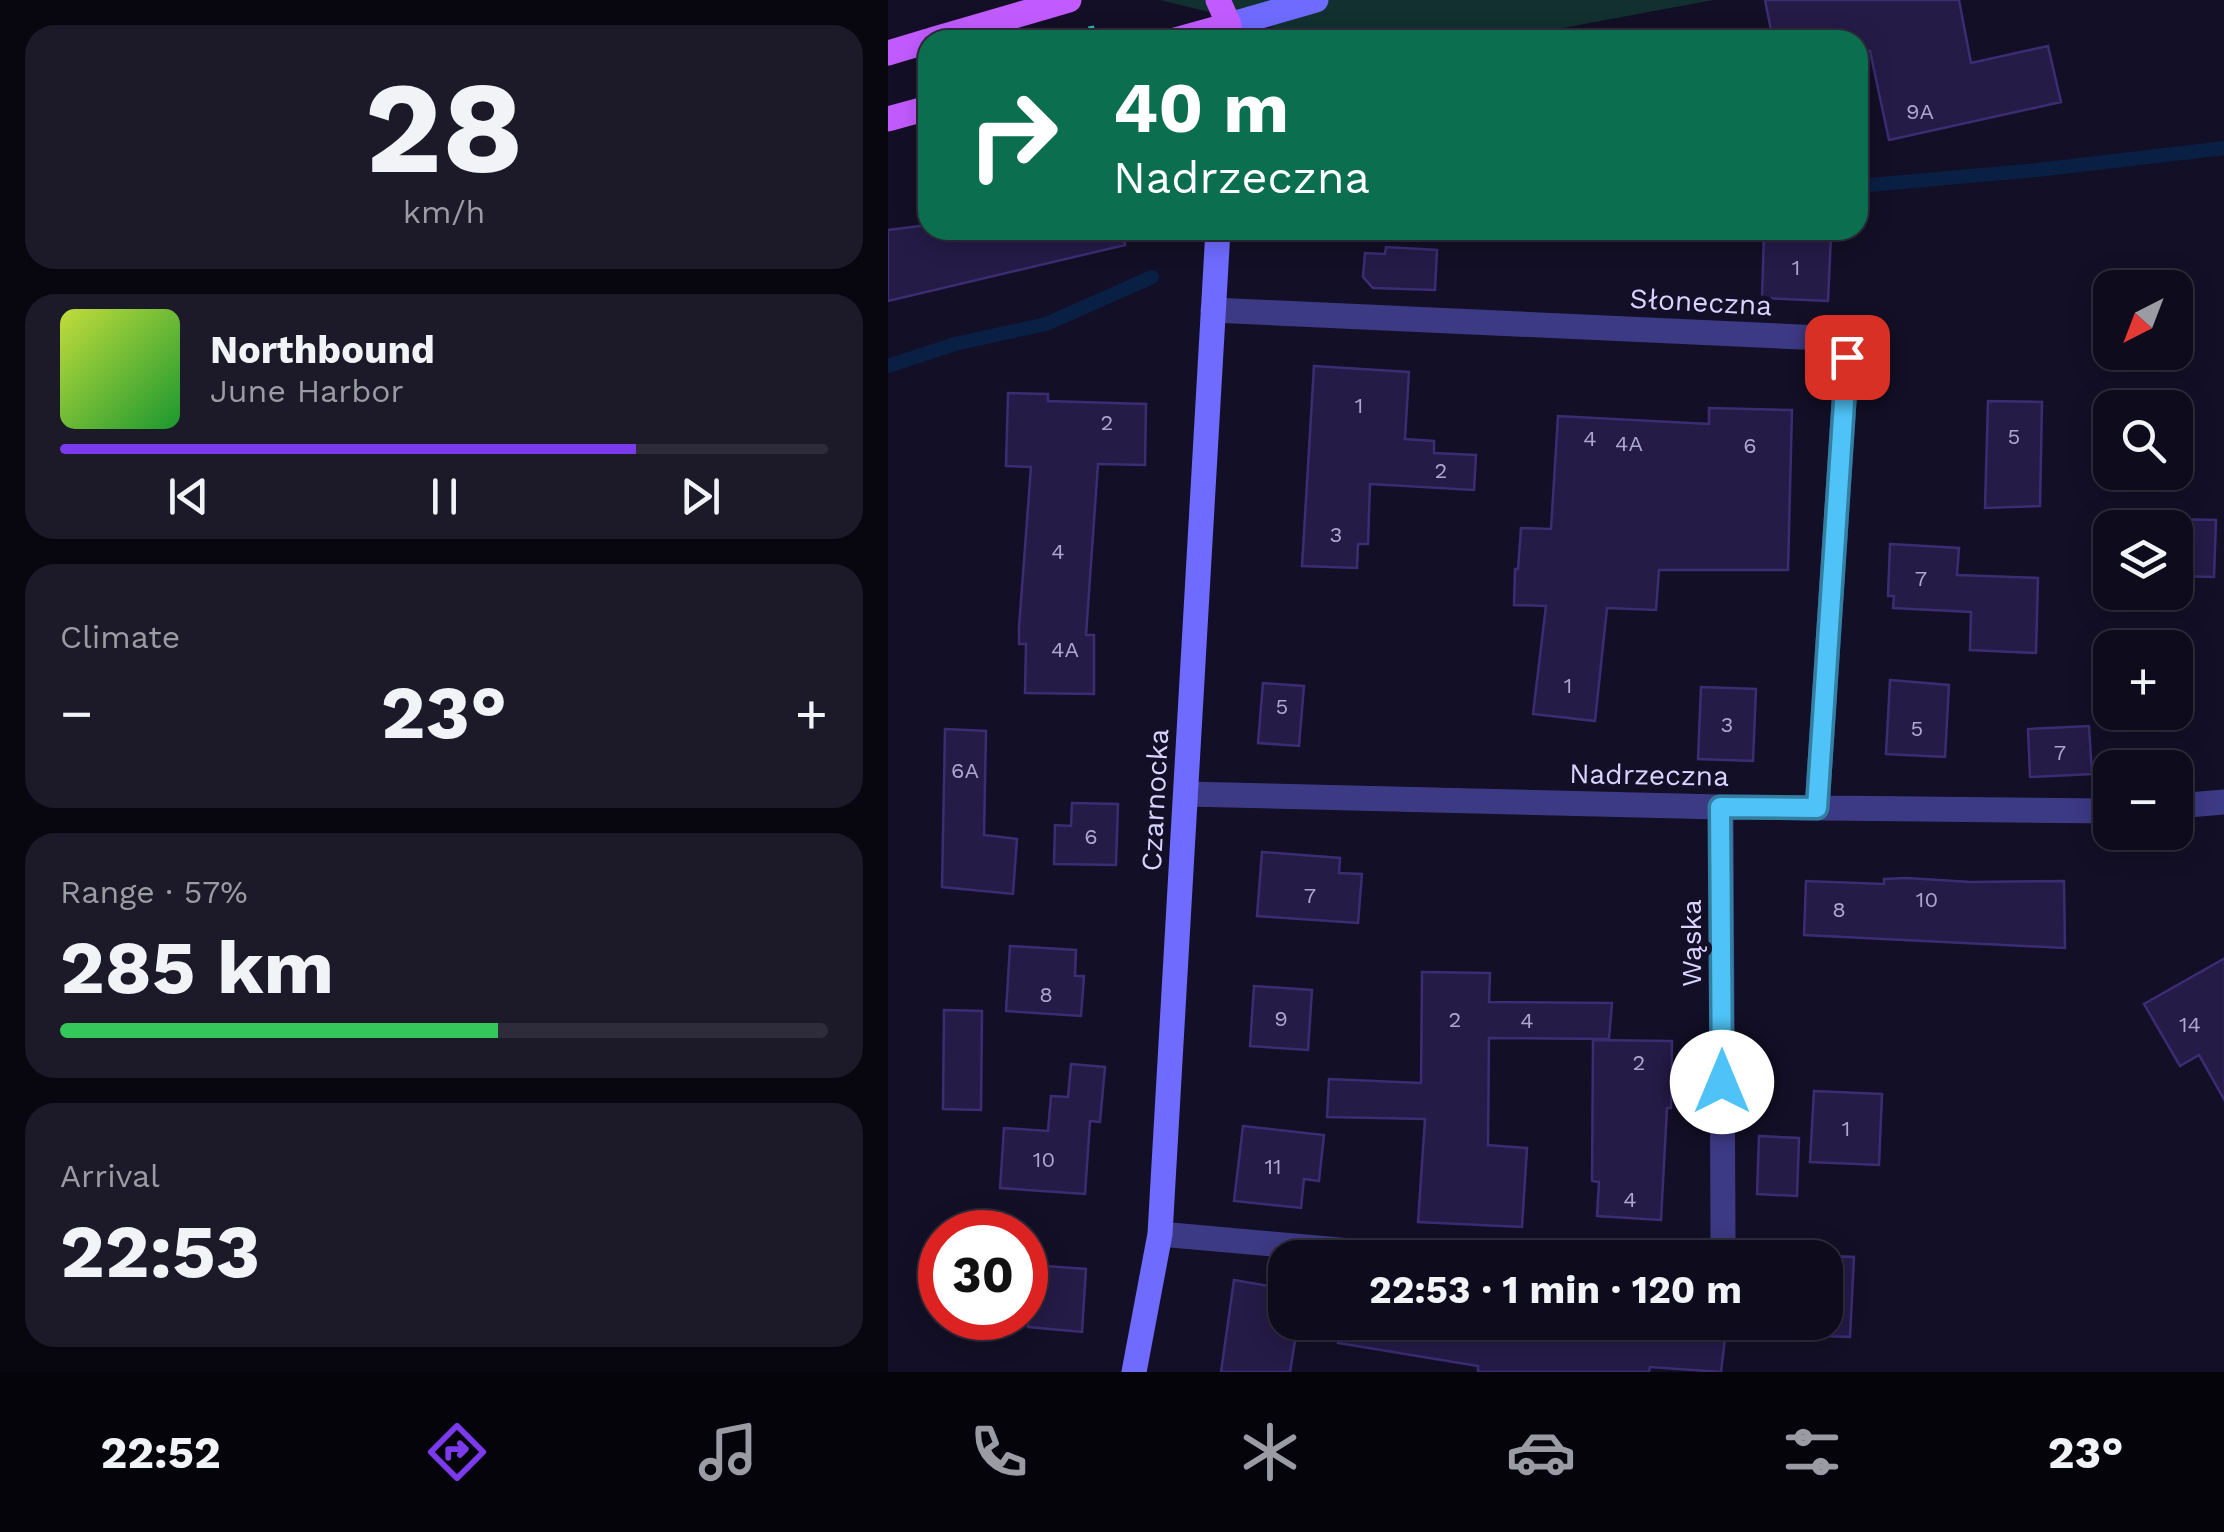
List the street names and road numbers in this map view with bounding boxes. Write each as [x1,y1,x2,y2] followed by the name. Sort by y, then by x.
[1629,282,1773,322] street label: Słoneczna
[1135,728,1175,872] street label: Czarnocka
[1569,757,1729,793] street label: Nadrzeczna
[1675,899,1708,987] street label: Wąska

